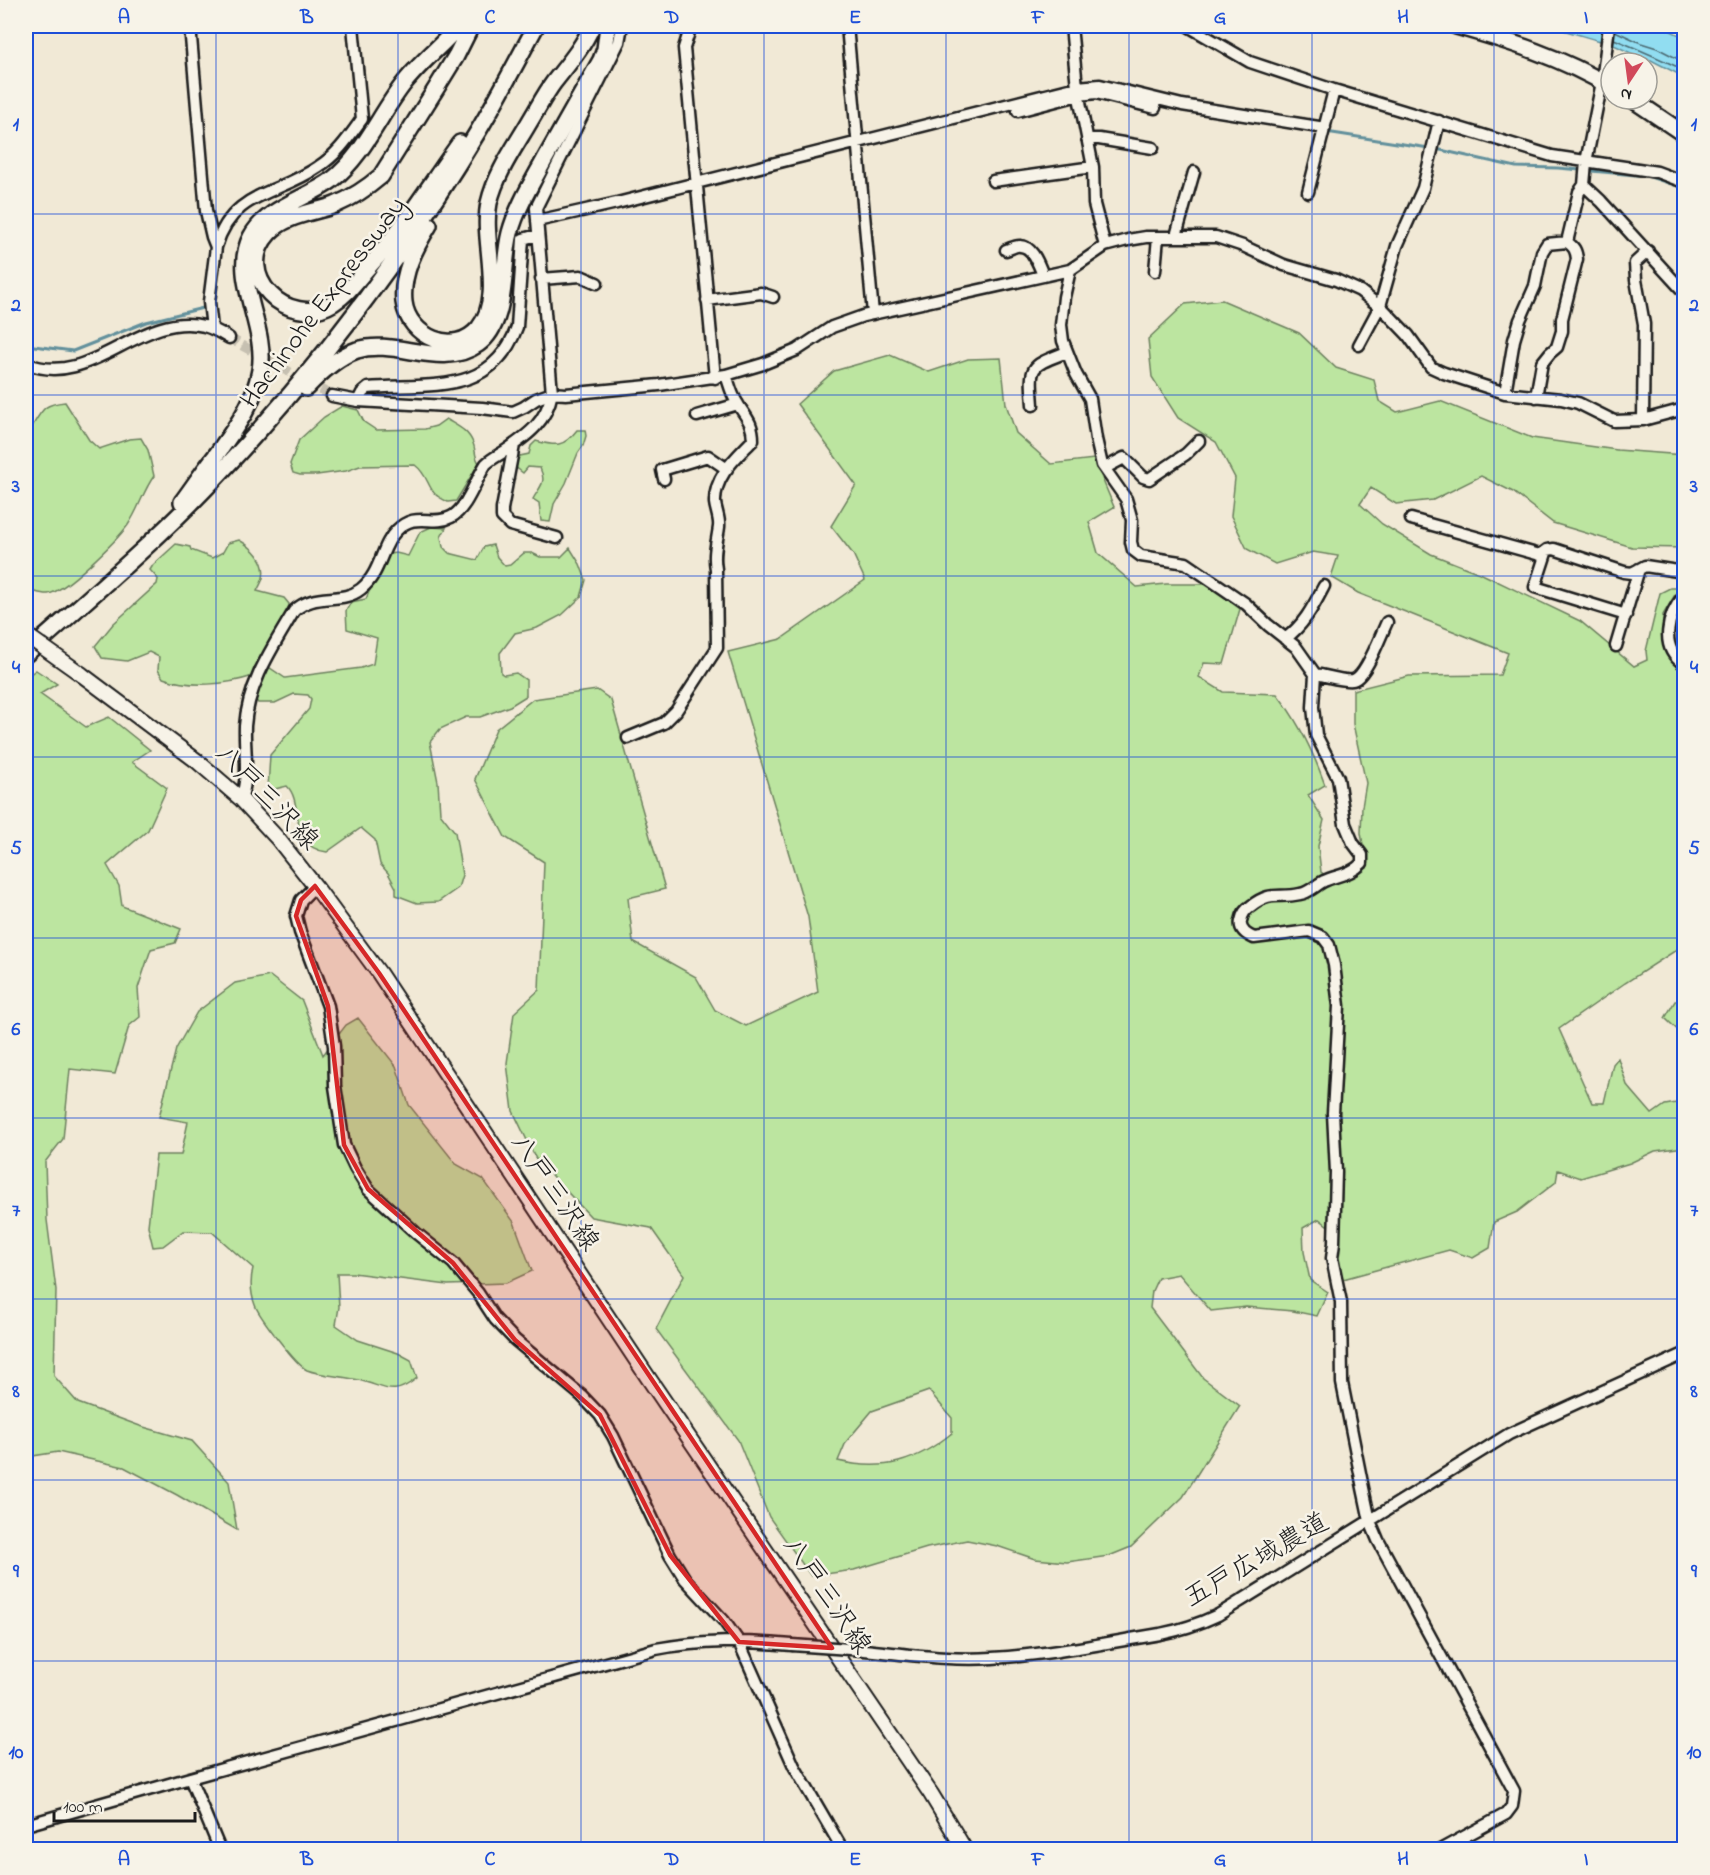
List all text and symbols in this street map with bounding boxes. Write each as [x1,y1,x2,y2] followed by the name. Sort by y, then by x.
[118,4,130,33] text: A
[299,4,314,33] text: B
[485,4,496,33] text: C
[664,4,679,33] text: D
[849,4,861,33] text: E
[1031,4,1045,33] text: F
[1214,4,1227,33] text: G
[1397,4,1409,33] text: H
[1584,4,1589,33] text: I
[1599,51,1659,111] north arrow
[1618,81,1634,107] text: N
[13,111,20,140] text: 1
[1691,111,1698,140] text: 1
[231,189,417,417] street label: Hachinohe Expressway
[10,292,21,321] text: 2
[1688,292,1699,321] text: 2
[11,473,20,502] text: 3
[1689,473,1698,502] text: 3
[12,654,21,683] text: 4
[1690,654,1699,683] text: 4
[205,736,327,860] street label: 八戸三沢線
[10,835,22,864] text: 5
[1688,835,1700,864] text: 5
[12,1016,21,1045] text: 6
[1690,1016,1699,1045] text: 6
[500,1126,608,1260] street label: 八戸三沢線
[12,1197,21,1226] text: 7
[1690,1197,1699,1226] text: 7
[11,1378,20,1407] text: 8
[1689,1378,1698,1407] text: 8
[1177,1504,1337,1618] street label: 五戸広域農道
[772,1529,880,1663] street label: 八戸三沢線
[12,1558,20,1587] text: 9
[1690,1558,1698,1587] text: 9
[9,1739,24,1768] text: 10
[1687,1739,1702,1768] text: 10
[54,1785,195,1823] scale bar
[63,1795,103,1821] text: 100 m
[118,1846,130,1875] text: A
[299,1846,314,1875] text: B
[485,1846,496,1875] text: C
[664,1846,679,1875] text: D
[849,1846,861,1875] text: E
[1031,1846,1045,1875] text: F
[1214,1846,1227,1875] text: G
[1397,1846,1409,1875] text: H
[1584,1846,1589,1875] text: I

